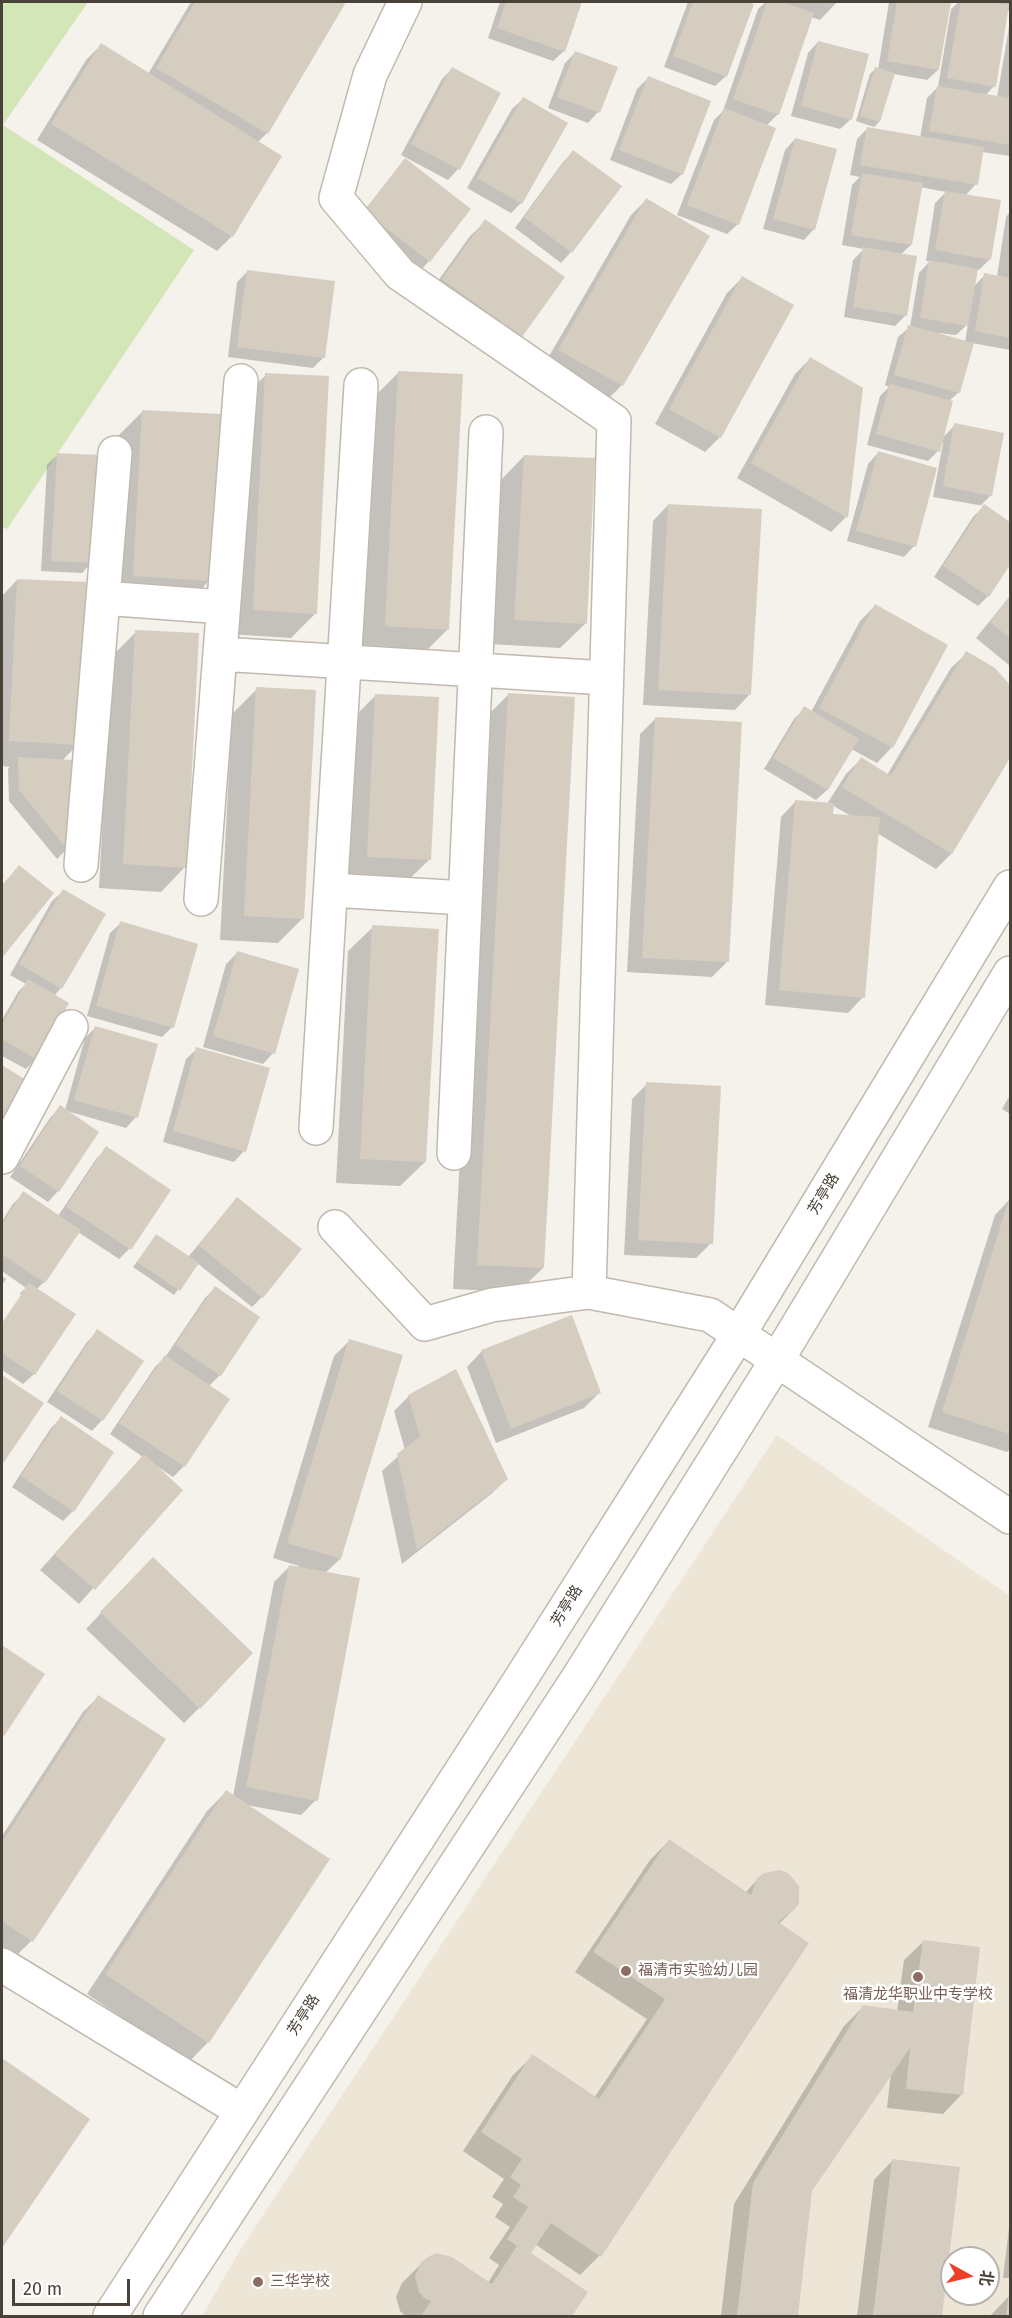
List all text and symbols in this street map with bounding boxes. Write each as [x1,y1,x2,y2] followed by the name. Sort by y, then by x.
[805,1170,843,1218] street label: 芳亭路
[547,1582,587,1630] street label: 芳亭路
[638,1962,758,1980] place label: 福清市实验幼儿园
[619,1964,633,1978] marker: 福清市实验幼儿园
[911,1970,925,1984] marker: 福清龙华职业中专学校
[843,1986,993,2004] place label: 福清龙华职业中专学校
[284,1991,324,2039] street label: 芳亭路
[940,2246,1000,2306] north arrow
[15,2267,134,2305] scale bar
[976,2269,997,2288] text: 北
[270,2273,330,2291] place label: 三华学校
[251,2275,265,2289] marker: 三华学校
[23,2278,62,2300] text: 20 m

